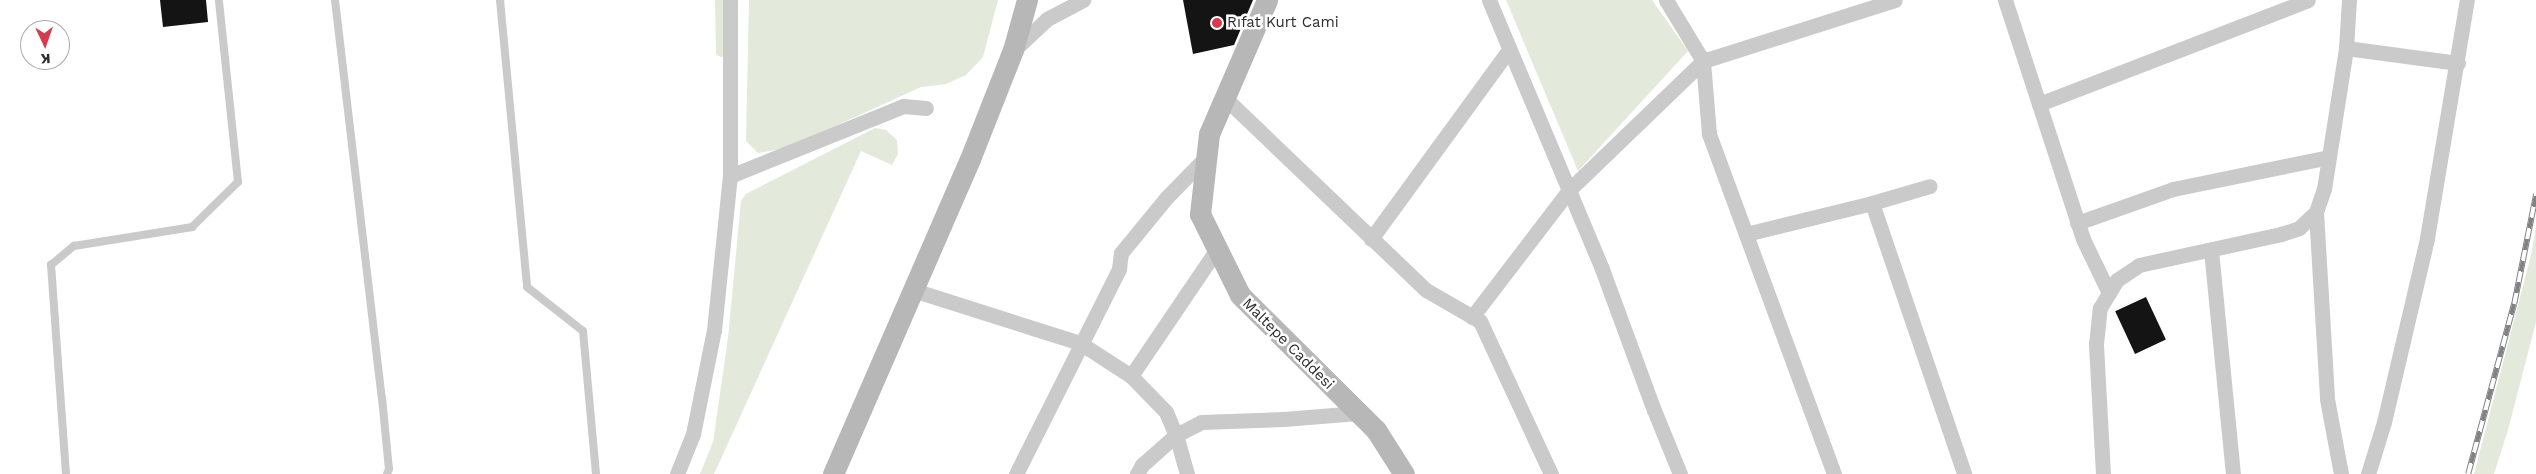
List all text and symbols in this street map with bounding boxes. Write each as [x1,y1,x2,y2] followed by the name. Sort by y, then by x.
[1227,14,1339,32] place label: Rıfat Kurt Cami
[1211,17,1223,29] marker: Rıfat Kurt Cami
[20,20,70,70] north arrow
[40,51,51,67] text: K
[1239,295,1337,393] street label: Maltepe Caddesi

